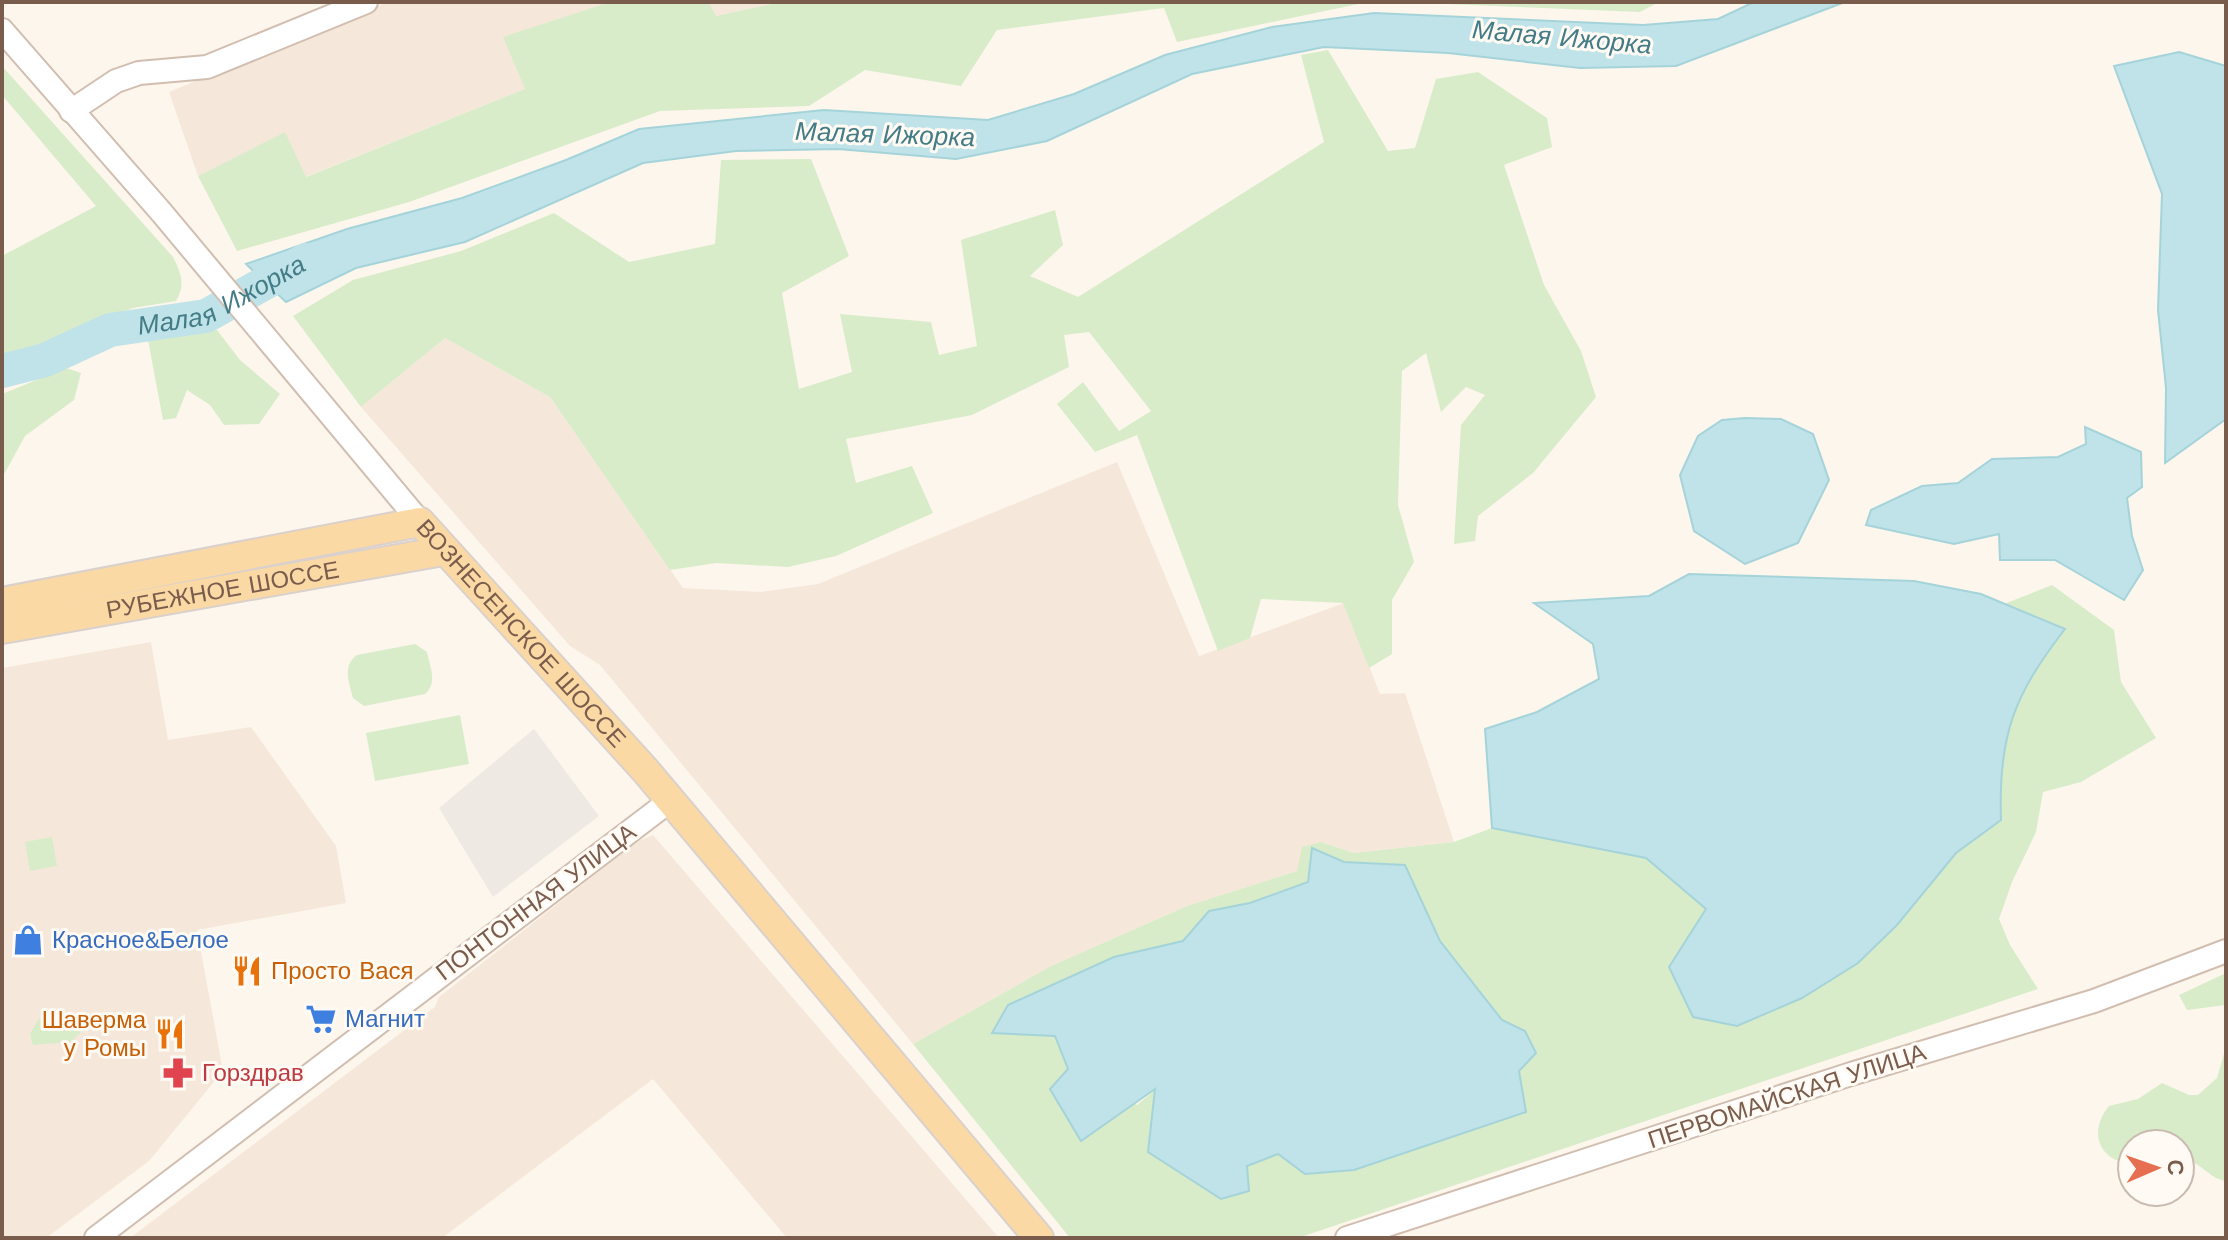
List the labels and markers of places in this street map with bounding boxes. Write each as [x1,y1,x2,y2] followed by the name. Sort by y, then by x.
[11,923,45,957] shop icon: Красное&Белое
[52,926,229,954] place label: Красное&Белое
[230,954,264,988] restaurant icon: Просто Вася
[271,957,414,985] place label: Просто Вася
[304,1002,338,1036] supermarket icon: Магнит
[345,1005,425,1033] place label: Магнит
[42,1006,147,1062] place label: Шаверма у Ромы
[153,1017,187,1051] restaurant icon: Шаверма у Ромы
[161,1056,195,1090] pharmacy icon: Горздрав
[202,1059,304,1087] place label: Горздрав

